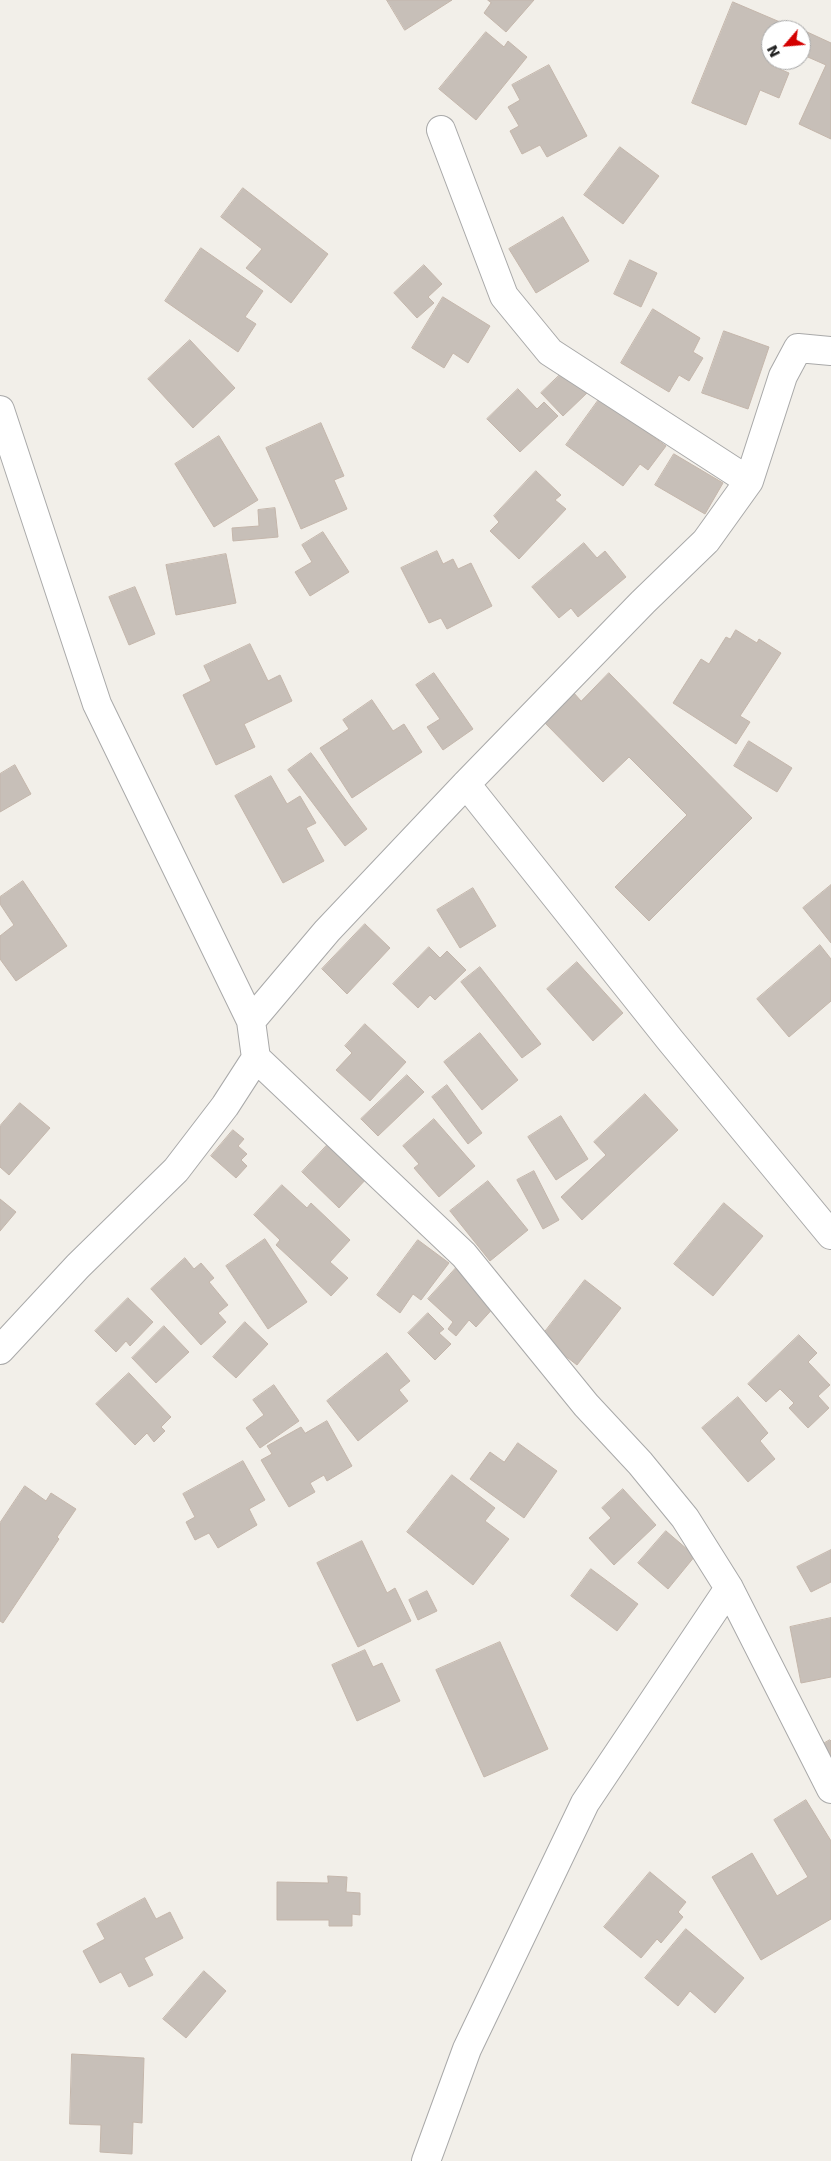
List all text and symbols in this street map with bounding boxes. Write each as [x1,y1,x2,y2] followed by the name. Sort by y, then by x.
[761,20,811,70] north arrow
[764,43,783,60] text: N

